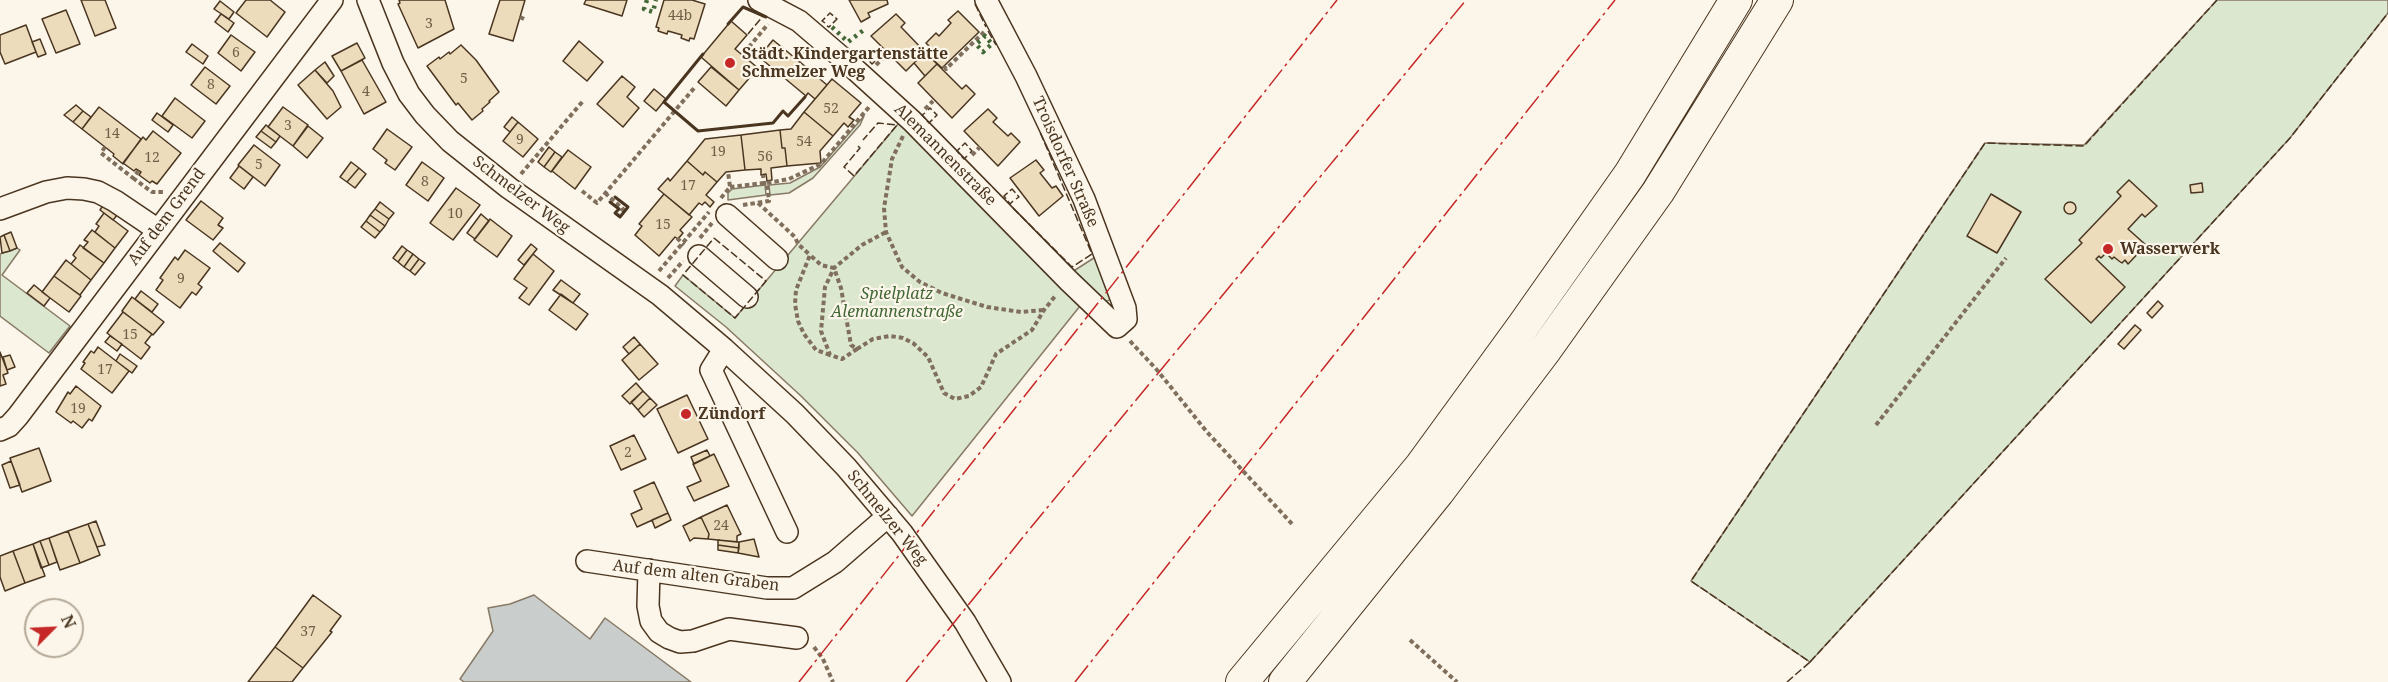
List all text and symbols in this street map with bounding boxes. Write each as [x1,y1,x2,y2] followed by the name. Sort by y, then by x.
[668,8,692,24] house number: 44b
[425,16,433,32] house number: 3
[742,44,948,82] place label: Städt. Kindergartenstätte Schmelzer Weg
[232,45,240,61] house number: 6
[723,56,737,70] marker: Städt. Kindergartenstätte Schmelzer Weg
[460,71,468,87] house number: 5
[207,77,215,93] house number: 8
[362,84,370,100] house number: 4
[1028,94,1102,230] street label: Troisdorfer Straße
[890,100,1000,210] street label: Alemannenstraße
[823,101,839,117] house number: 52
[284,118,292,134] house number: 3
[104,126,120,142] house number: 14
[516,132,524,148] house number: 9
[796,134,812,150] house number: 54
[710,144,726,160] house number: 19
[757,149,773,165] house number: 56
[144,150,160,166] house number: 12
[469,152,573,238] street label: Schmelzer Weg
[255,157,263,173] house number: 5
[124,165,210,269] street label: Auf dem Grend
[421,174,429,190] house number: 8
[680,178,696,194] house number: 17
[447,206,463,222] house number: 10
[655,217,671,233] house number: 15
[2120,239,2220,259] place label: Wasserwerk
[2101,242,2115,256] marker: Wasserwerk
[177,271,185,287] house number: 9
[831,284,963,322] park label: Spielplatz Alemannenstraße
[122,327,138,343] house number: 15
[97,362,113,378] house number: 17
[70,401,86,417] house number: 19
[698,404,765,424] place label: Zündorf
[679,407,693,421] marker: Zündorf
[624,445,632,461] house number: 2
[843,467,931,569] street label: Schmelzer Weg
[713,518,729,534] house number: 24
[612,556,780,596] street label: Auf dem alten Graben
[24,598,84,658] north arrow
[56,611,81,632] text: N
[300,624,316,640] house number: 37

